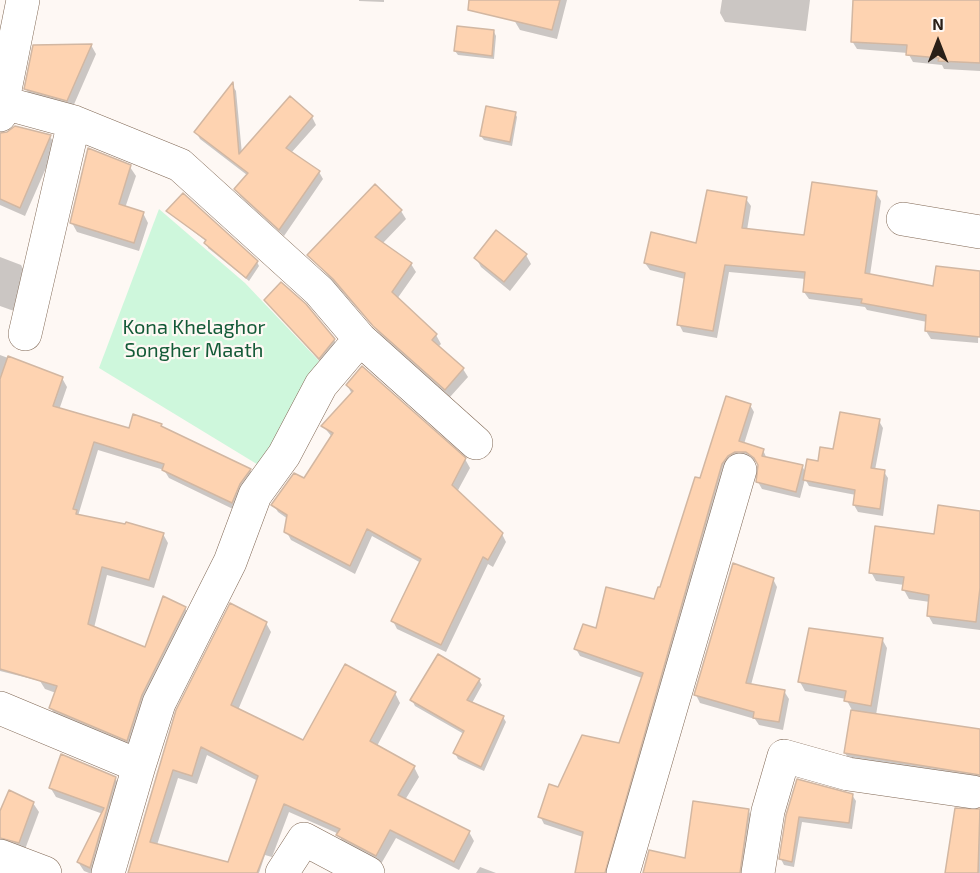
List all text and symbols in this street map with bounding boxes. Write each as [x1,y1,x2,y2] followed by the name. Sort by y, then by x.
[908,12,968,72] north arrow
[932,14,944,33] text: N
[122,315,266,362] park label: Kona Khelaghor Songher Maath

